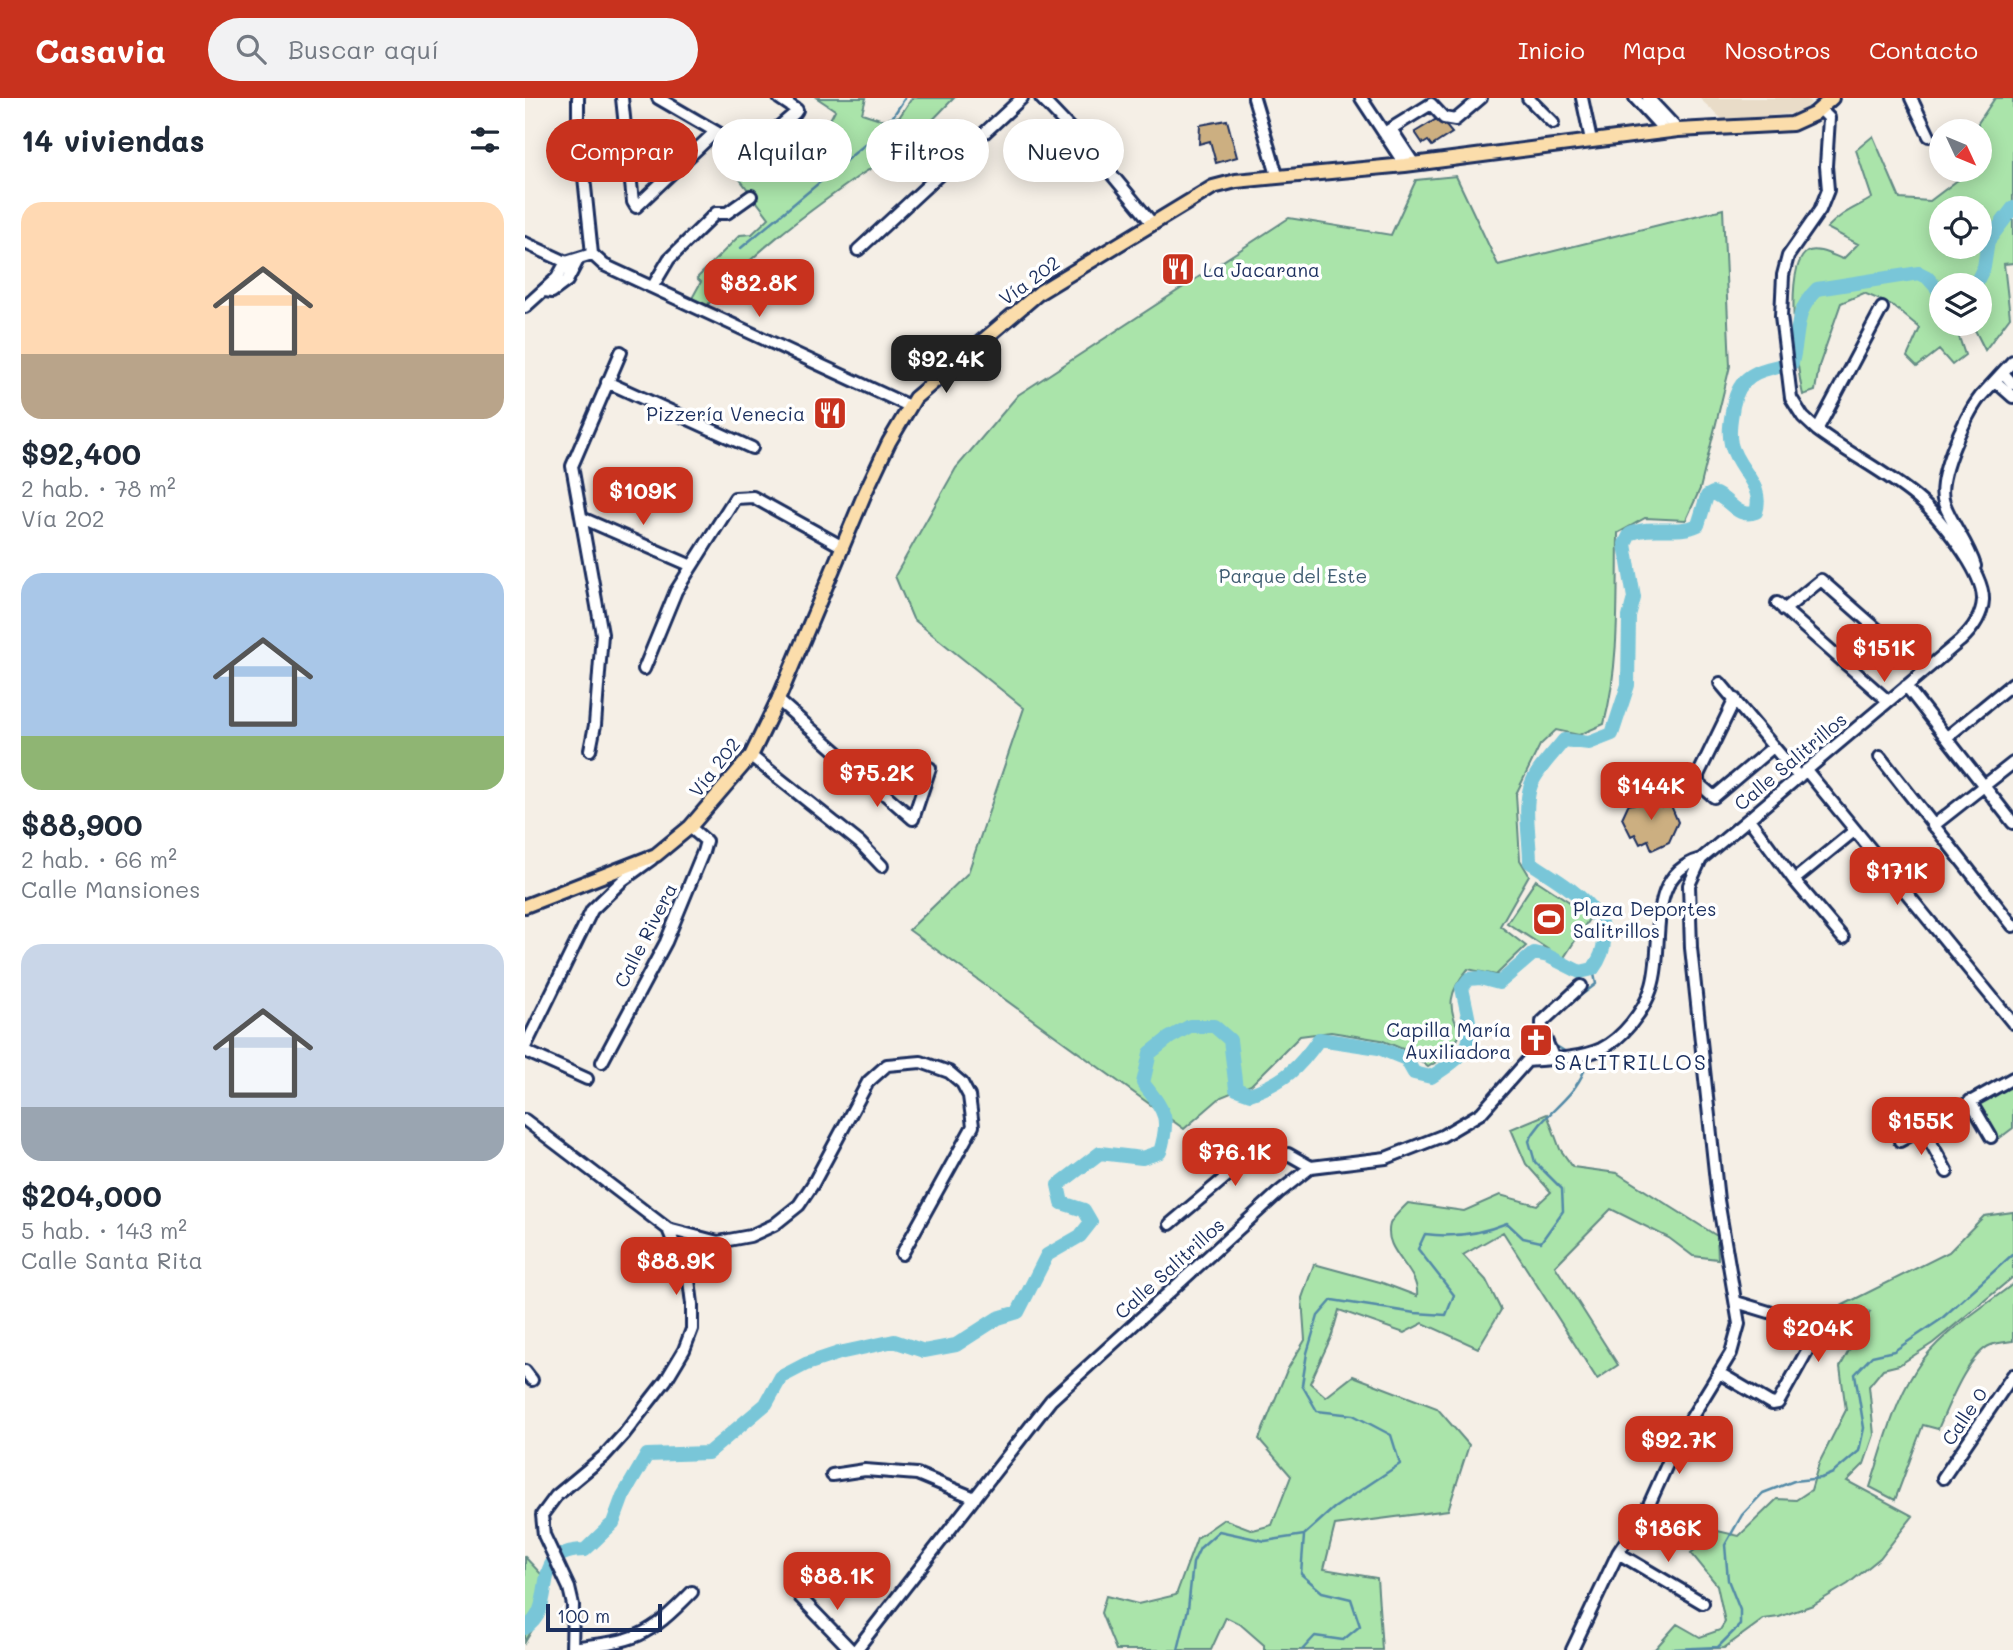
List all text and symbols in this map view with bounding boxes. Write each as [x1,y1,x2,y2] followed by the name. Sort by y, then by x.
[208,18,698,81] search box
[35,28,166,71] text: Casavia
[232,30,270,68] icon: search
[288,32,439,66] text: Buscar aquí
[1518,34,1585,65] text: Inicio
[1623,34,1687,65] text: Mapa
[1725,34,1831,65] text: Nosotros
[1869,34,1978,65] text: Contacto
[546,119,698,182] chip: Comprar
[712,119,852,182] chip: Alquilar
[866,119,989,182] chip: Filtros
[1003,119,1124,182] chip: Nuevo
[1929,119,1991,182] north arrow
[1929,119,1992,336] map controls
[21,120,205,160] text: 14 viviendas
[466,121,504,159] icon: filters
[1929,196,1992,259] button: locate
[200,248,326,374] icon: home
[994,250,1064,310] street label: Vía 202
[1159,250,1197,288] restaurant icon: La Jacarana
[1203,257,1320,282] place label: La Jacarana
[702,260,816,319] pin: $82.8K
[720,267,798,297] text: $82.8K
[1929,273,1992,336] button: layers
[889,336,1003,395] pin: $92.4K
[907,343,985,373] text: $92.4K
[811,394,849,432] restaurant icon: Pizzería Venecia
[646,401,805,426] place label: Pizzería Venecia
[21,433,141,473] text: $92,400
[594,468,692,527] pin: $109K
[21,473,176,503] text: 2 hab. · 78 m²
[609,475,677,505] text: $109K
[21,503,105,533] text: Vía 202
[1219,563,1367,588] park label: Parque del Este
[200,619,326,745] icon: home
[1835,624,1933,684] pin: $151K
[1852,632,1916,662] text: $151K
[1728,707,1852,815] street label: Calle Salitrillos
[683,732,745,802] street label: Vía 202
[820,750,934,809] pin: $75.2K
[839,757,915,787] text: $75.2K
[1602,762,1700,822] pin: $144K
[1617,770,1685,800] text: $144K
[21,804,143,844] text: $88,900
[21,844,177,874] text: 2 hab. · 66 m²
[1848,848,1946,907] pin: $171K
[1866,855,1928,885] text: $171K
[21,874,200,904] text: Calle Mansiones
[608,879,682,991] street label: Calle Rivera
[1573,896,1716,943] place label: Plaza Deportes Salitrillos
[1530,900,1568,938] sports icon: Plaza Deportes Salitrillos
[200,990,326,1116] icon: home
[1386,1017,1511,1064] place label: Capilla María Auxiliadora
[1517,1021,1555,1059] church icon: Capilla María Auxiliadora
[1554,1048,1708,1075] district label: SALITRILLOS
[1872,1098,1970,1157] pin: $155K
[1888,1105,1954,1135] text: $155K
[1178,1128,1292,1188] pin: $76.1K
[1198,1136,1272,1166] text: $76.1K
[21,1175,162,1215] text: $204,000
[1109,1212,1229,1324] street label: Calle Salitrillos
[21,1215,187,1245] text: 5 hab. · 143 m²
[619,1238,733,1297] pin: $88.9K
[21,1245,203,1275] text: Calle Santa Rita
[637,1245,715,1275] text: $88.9K
[1769,1304,1867,1364] pin: $204K
[1782,1312,1854,1342] text: $204K
[1936,1382,1993,1450] street label: Calle 0
[1622,1416,1736,1476] pin: $92.7K
[1641,1424,1717,1454] text: $92.7K
[1619,1504,1717,1564] pin: $186K
[1634,1512,1702,1542] text: $186K
[780,1552,894,1612] pin: $88.1K
[799,1560,875,1590] text: $88.1K
[546,1601,661,1633] scale bar
[557,1603,610,1628] text: 100 m

